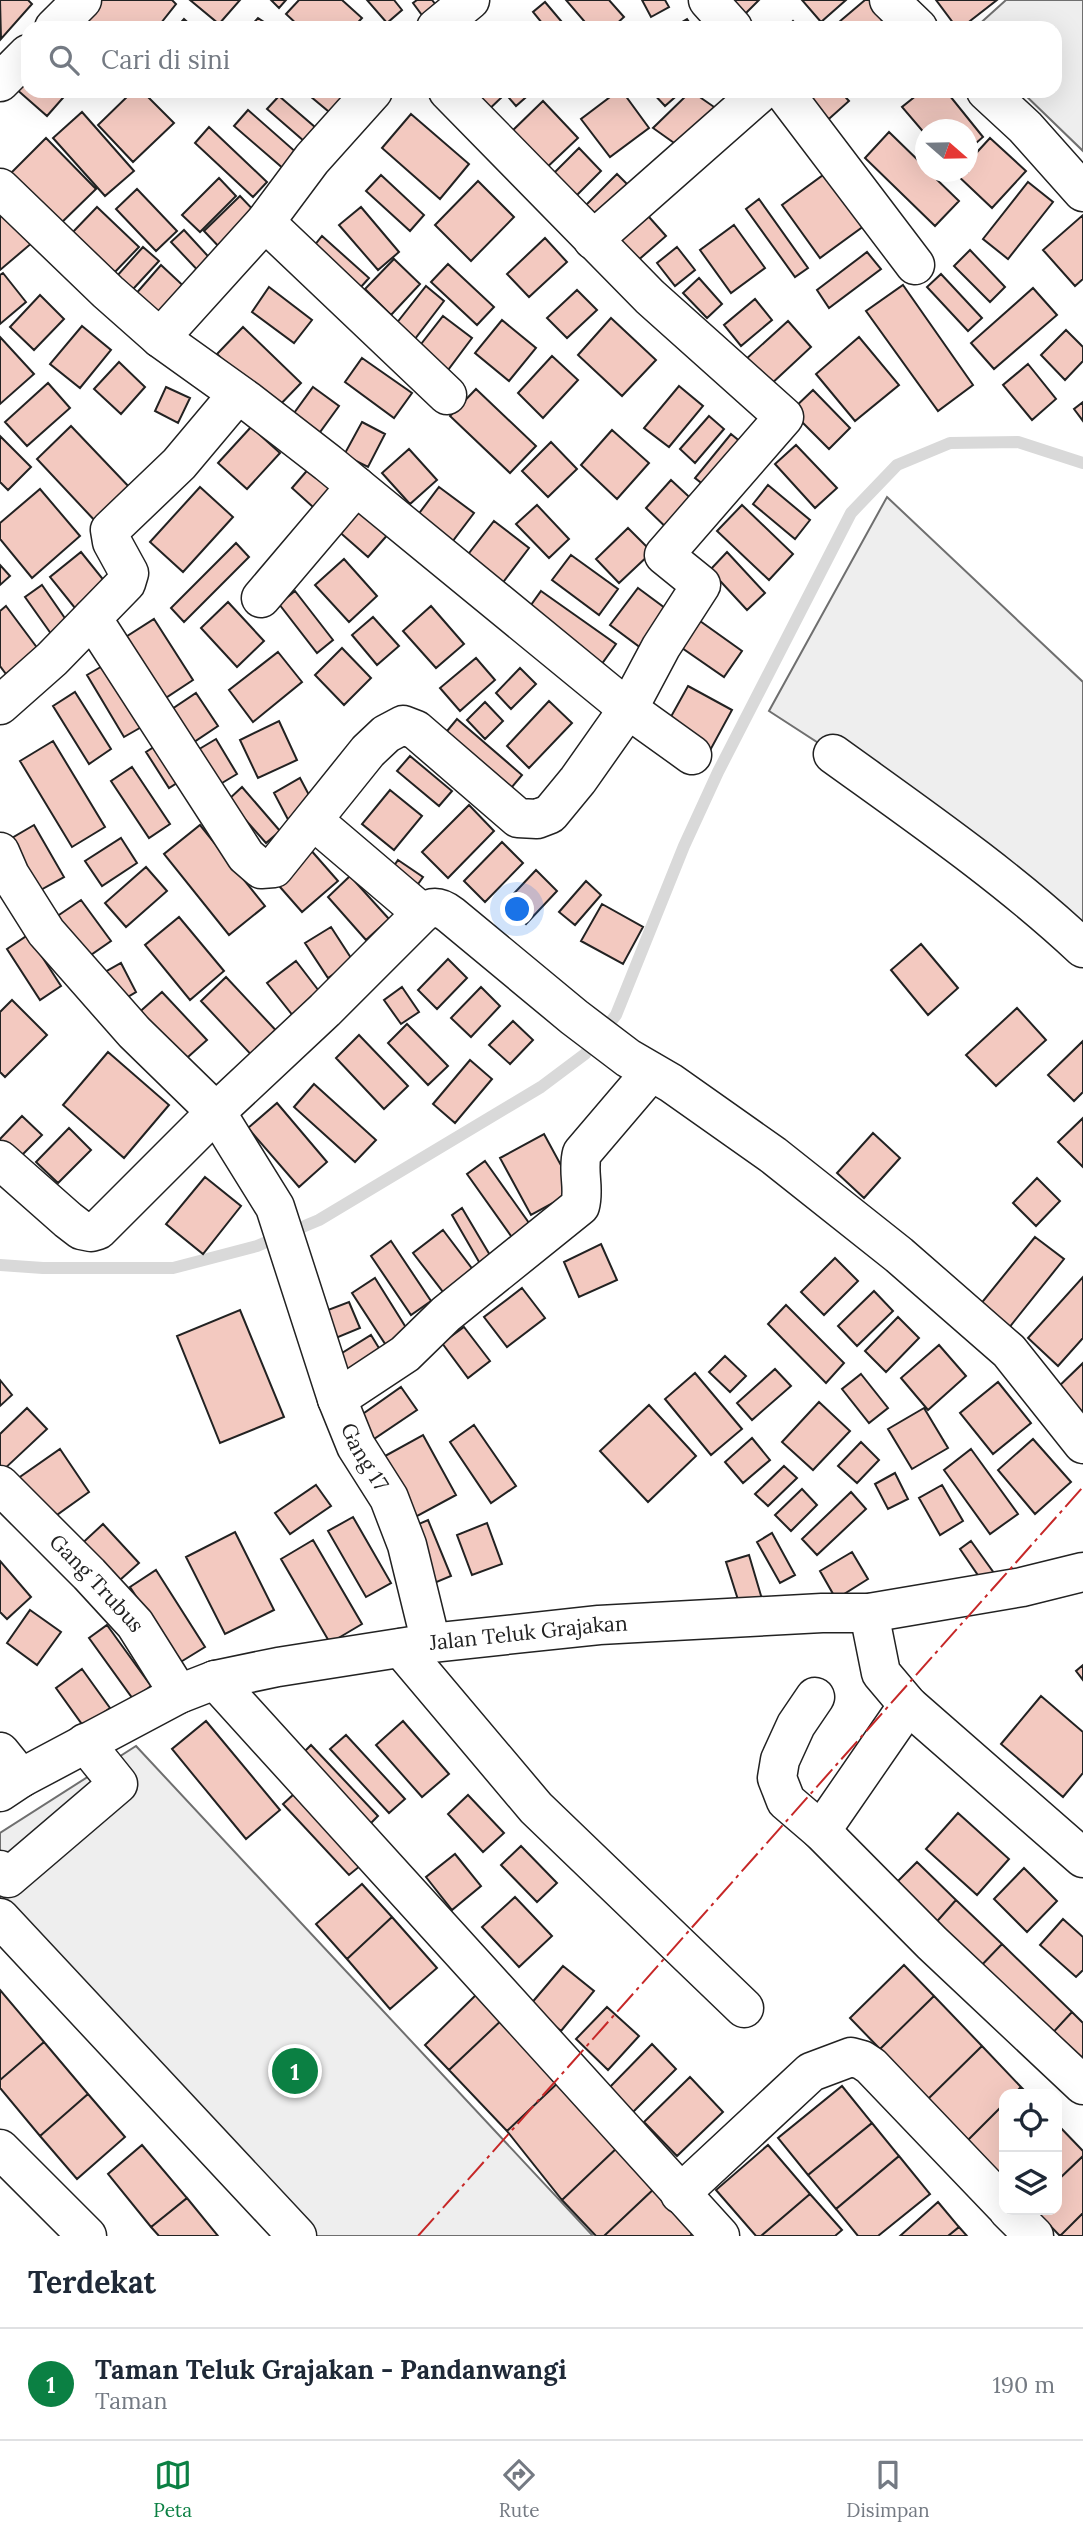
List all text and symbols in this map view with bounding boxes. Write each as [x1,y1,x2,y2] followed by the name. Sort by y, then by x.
[21,21,1062,98] search box
[45,41,83,79] icon: search
[101,43,230,76] text: Cari di sini
[915,119,978,182] north arrow
[500,892,534,926] your location
[335,1419,395,1496] street label: Gang 17
[44,1528,151,1637] street label: Gang Trubus
[427,1609,628,1656] street label: Jalan Teluk Grajakan
[272,2045,318,2097] pin: 1
[999,2089,1062,2215] map controls
[999,2089,1062,2152] button: locate
[999,2152,1062,2215] button: layers
[28,2263,156,2301] text: Terdekat
[95,2353,567,2386] text: Taman Teluk Grajakan - Pandanwangi
[46,2370,56,2399] text: 1
[992,2370,1055,2399] text: 190 m
[95,2386,167,2415] text: Taman
[153,2456,192,2522] tab: Peta
[499,2456,540,2522] tab: Rute
[846,2456,930,2522] tab: Disimpan

